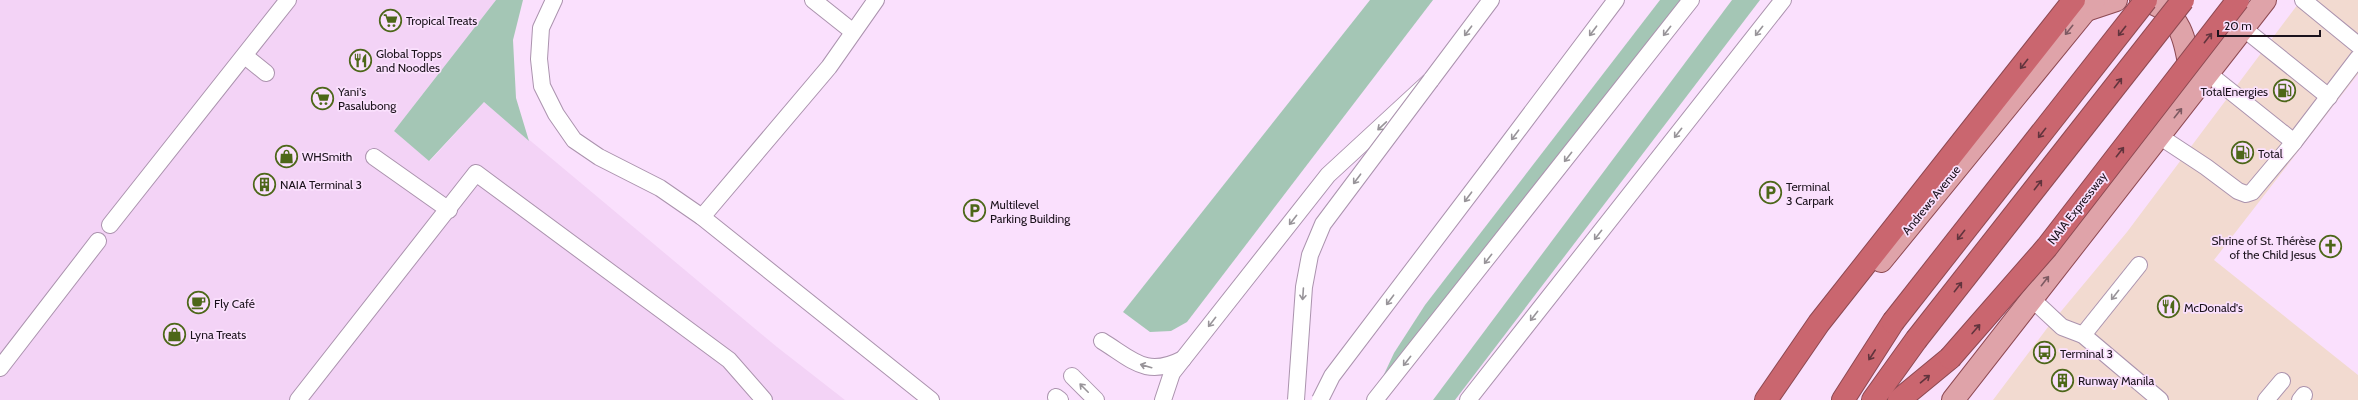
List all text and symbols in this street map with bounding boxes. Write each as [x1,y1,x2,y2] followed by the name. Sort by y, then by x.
[377,7,403,33] supermarket icon: Tropical Treats
[2218,12,2320,38] scale bar
[406,13,477,28] place label: Tropical Treats
[2224,18,2252,33] text: 20 m
[1663,25,1671,36] one-way arrow
[1754,25,1763,36] one-way arrow
[2065,25,2074,36] one-way arrow
[2118,25,2127,36] one-way arrow
[1464,26,1472,37] one-way arrow
[1589,26,1597,37] one-way arrow
[2204,33,2213,44] one-way arrow
[376,46,442,75] place label: Global Topps and Noodles
[347,47,373,73] restaurant icon: Global Topps and Noodles
[2019,58,2028,69] one-way arrow
[2114,77,2123,88] one-way arrow
[2271,78,2297,104] fuel station icon: TotalEnergies
[337,84,397,113] place label: Yani's Pasalubong
[2201,84,2268,99] place label: TotalEnergies
[310,85,336,111] supermarket icon: Yani's Pasalubong
[2173,107,2182,118] one-way arrow
[1377,121,1387,130] one-way arrow
[1674,127,1683,138] one-way arrow
[2037,127,2046,138] one-way arrow
[1510,129,1519,140] one-way arrow
[2229,140,2255,166] fuel station icon: Total
[273,143,299,169] shop icon: WHSmith
[2258,146,2283,161] place label: Total
[2116,147,2124,158] one-way arrow
[302,149,352,164] place label: WHSmith
[1564,151,1572,162] one-way arrow
[1898,162,1964,238] street label: Andrews Avenue
[2044,169,2110,247] street label: NAIA Expressway
[251,171,277,197] building icon: NAIA Terminal 3
[1353,173,1362,184] one-way arrow
[280,177,362,192] place label: NAIA Terminal 3
[1786,179,1834,208] place label: Terminal 3 Carpark
[2034,179,2042,190] one-way arrow
[1757,180,1783,206] parking icon: Terminal 3 Carpark
[1464,191,1472,202] one-way arrow
[990,197,1071,226] place label: Multilevel Parking Building
[962,198,988,224] parking icon: Multilevel Parking Building
[1288,214,1297,225] one-way arrow
[1957,229,1966,240] one-way arrow
[1594,230,1602,241] one-way arrow
[2212,233,2316,262] place label: Shrine of St. Thérèse of the Child Jesus
[2318,234,2344,260] church icon: Shrine of St. Thérèse of the Child Jesus
[1483,253,1492,264] one-way arrow
[2041,276,2050,287] one-way arrow
[1953,282,1962,293] one-way arrow
[1300,287,1307,300] one-way arrow
[185,290,211,316] cafe icon: Fly Café
[2110,290,2119,301] one-way arrow
[2156,294,2182,320] restaurant icon: McDonald's
[1385,295,1394,306] one-way arrow
[214,296,255,311] place label: Fly Café
[2184,300,2243,315] place label: McDonald's
[1530,311,1538,322] one-way arrow
[1208,316,1217,327] one-way arrow
[162,321,188,347] shop icon: Lyna Treats
[1971,323,1980,334] one-way arrow
[190,327,246,342] place label: Lyna Treats
[2032,340,2058,366] bus stop icon: Terminal 3
[2060,346,2113,361] place label: Terminal 3
[1867,349,1875,361] one-way arrow
[1403,355,1412,366] one-way arrow
[1139,362,1152,369] one-way arrow
[2050,367,2076,393] building icon: Runway Manila
[2078,373,2154,388] place label: Runway Manila
[1919,374,1930,383] one-way arrow
[1079,383,1089,393] one-way arrow

